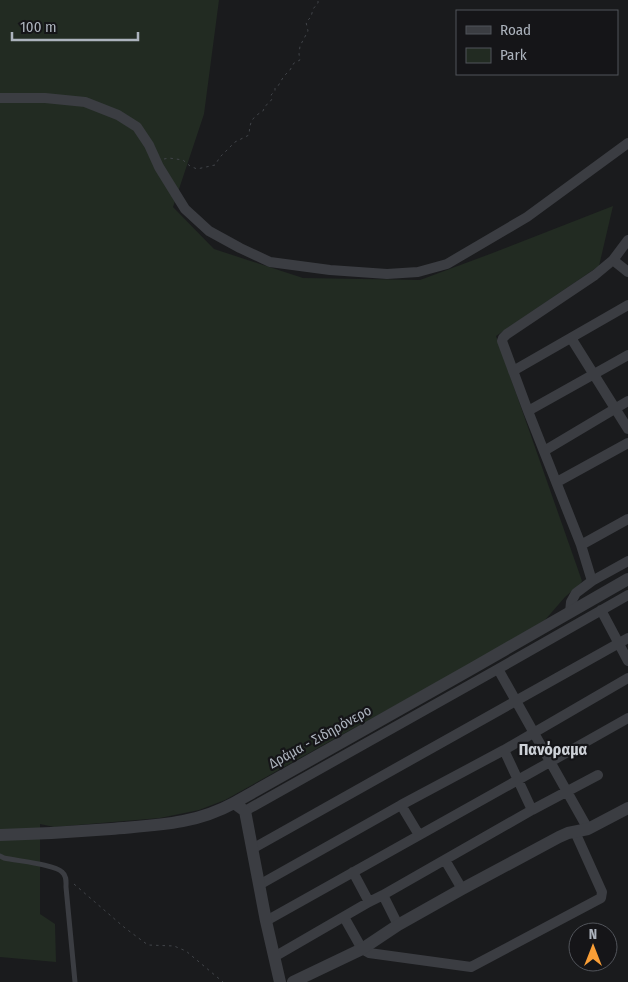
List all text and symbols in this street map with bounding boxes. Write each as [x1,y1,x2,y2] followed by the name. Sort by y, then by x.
[12,10,139,42] scale bar
[456,10,618,75] legend
[20,18,57,36] text: 100 m
[500,21,531,39] text: Road
[500,46,527,64] text: Park
[266,702,374,772] street label: Δράμα - Σιδηρόνερο
[519,740,588,759] district label: Πανόραμα
[568,922,618,972] north arrow
[589,926,597,943] text: N

